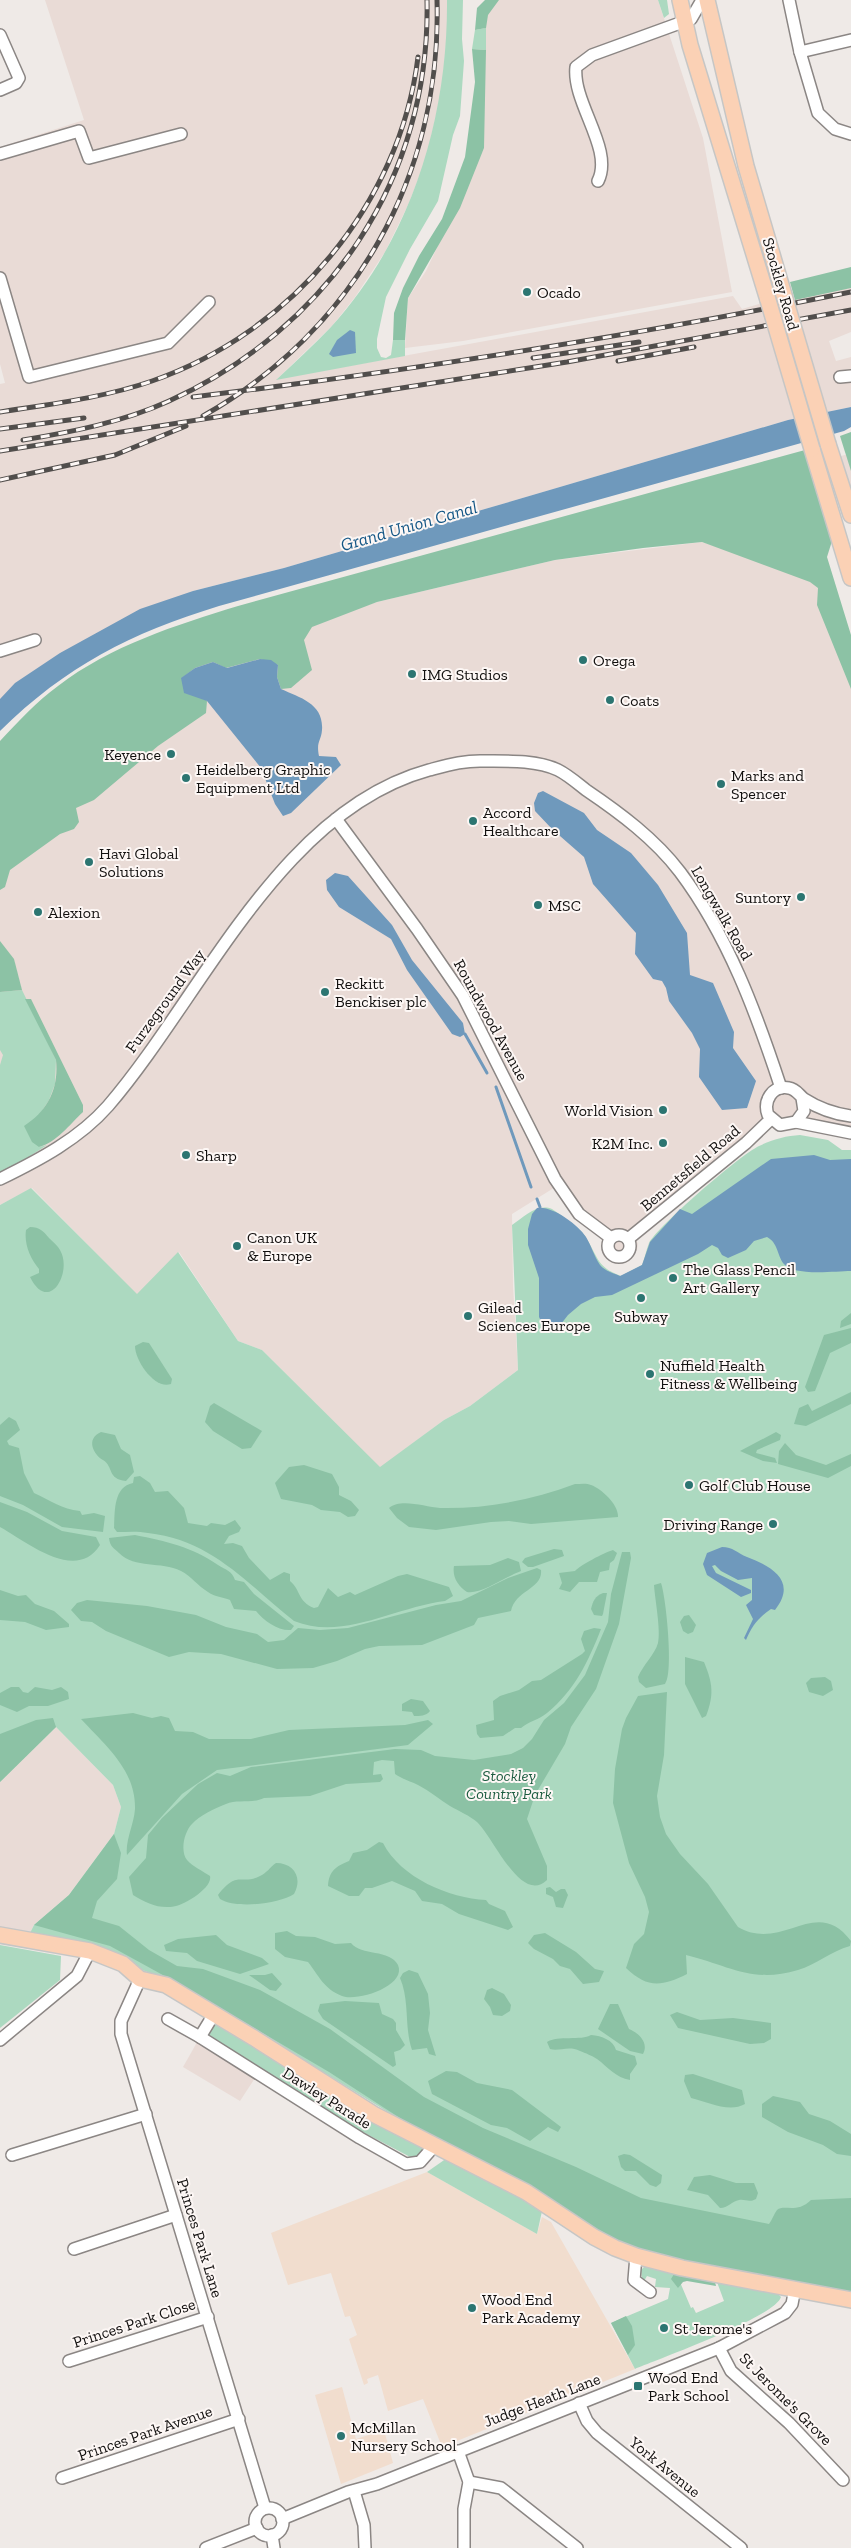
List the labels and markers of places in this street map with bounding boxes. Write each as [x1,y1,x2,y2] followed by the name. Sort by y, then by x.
[537,283,581,302] place label: Ocado
[521,286,533,298] marker: Ocado
[593,651,636,670] place label: Orega
[577,654,589,666] marker: Orega
[422,665,508,684] place label: IMG Studios
[406,668,418,680] marker: IMG Studios
[620,691,659,710] place label: Coats
[604,694,616,706] marker: Coats
[104,745,161,764] place label: Keyence
[165,748,177,760] marker: Keyence
[196,760,331,797] place label: Heidelberg Graphic Equipment Ltd
[731,766,804,803] place label: Marks and Spencer
[180,772,192,784] marker: Heidelberg Graphic Equipment Ltd
[715,778,727,790] marker: Marks and Spencer
[483,803,558,840] place label: Accord Healthcare
[467,815,479,827] marker: Accord Healthcare
[99,844,179,881] place label: Havi Global Solutions
[83,856,95,868] marker: Havi Global Solutions
[735,888,792,907] place label: Suntory
[795,891,807,903] marker: Suntory
[548,896,581,915] place label: MSC
[532,899,544,911] marker: MSC
[48,903,101,922] place label: Alexion
[32,906,44,918] marker: Alexion
[335,974,427,1011] place label: Reckitt Benckiser plc
[319,986,331,998] marker: Reckitt Benckiser plc
[564,1101,654,1120] place label: World Vision
[657,1104,669,1116] marker: World Vision
[592,1134,653,1153] place label: K2M Inc.
[657,1137,669,1149] marker: K2M Inc.
[196,1146,237,1165] place label: Sharp
[180,1149,192,1161] marker: Sharp
[247,1228,318,1265] place label: Canon UK & Europe
[231,1240,243,1252] marker: Canon UK & Europe
[683,1260,795,1297] place label: The Glass Pencil Art Gallery
[667,1272,679,1284] marker: The Glass Pencil Art Gallery
[635,1292,647,1304] marker: Subway
[478,1298,590,1335] place label: Gilead Sciences Europe
[614,1307,669,1326] place label: Subway
[462,1310,474,1322] marker: Gilead Sciences Europe
[660,1356,797,1393] place label: Nuffield Health Fitness & Wellbeing
[644,1368,656,1380] marker: Nuffield Health Fitness & Wellbeing
[699,1476,810,1495] place label: Golf Club House
[683,1479,695,1491] marker: Golf Club House
[663,1515,763,1534] place label: Driving Range
[767,1518,779,1530] marker: Driving Range
[482,2290,581,2327] place label: Wood End Park Academy
[466,2302,478,2314] marker: Wood End Park Academy
[674,2319,752,2338] place label: St Jerome's
[658,2322,670,2334] marker: St Jerome's
[648,2368,729,2405] place label: Wood End Park School
[632,2380,644,2392] marker: Wood End Park School
[351,2418,456,2455] place label: McMillan Nursery School
[335,2430,347,2442] marker: McMillan Nursery School

